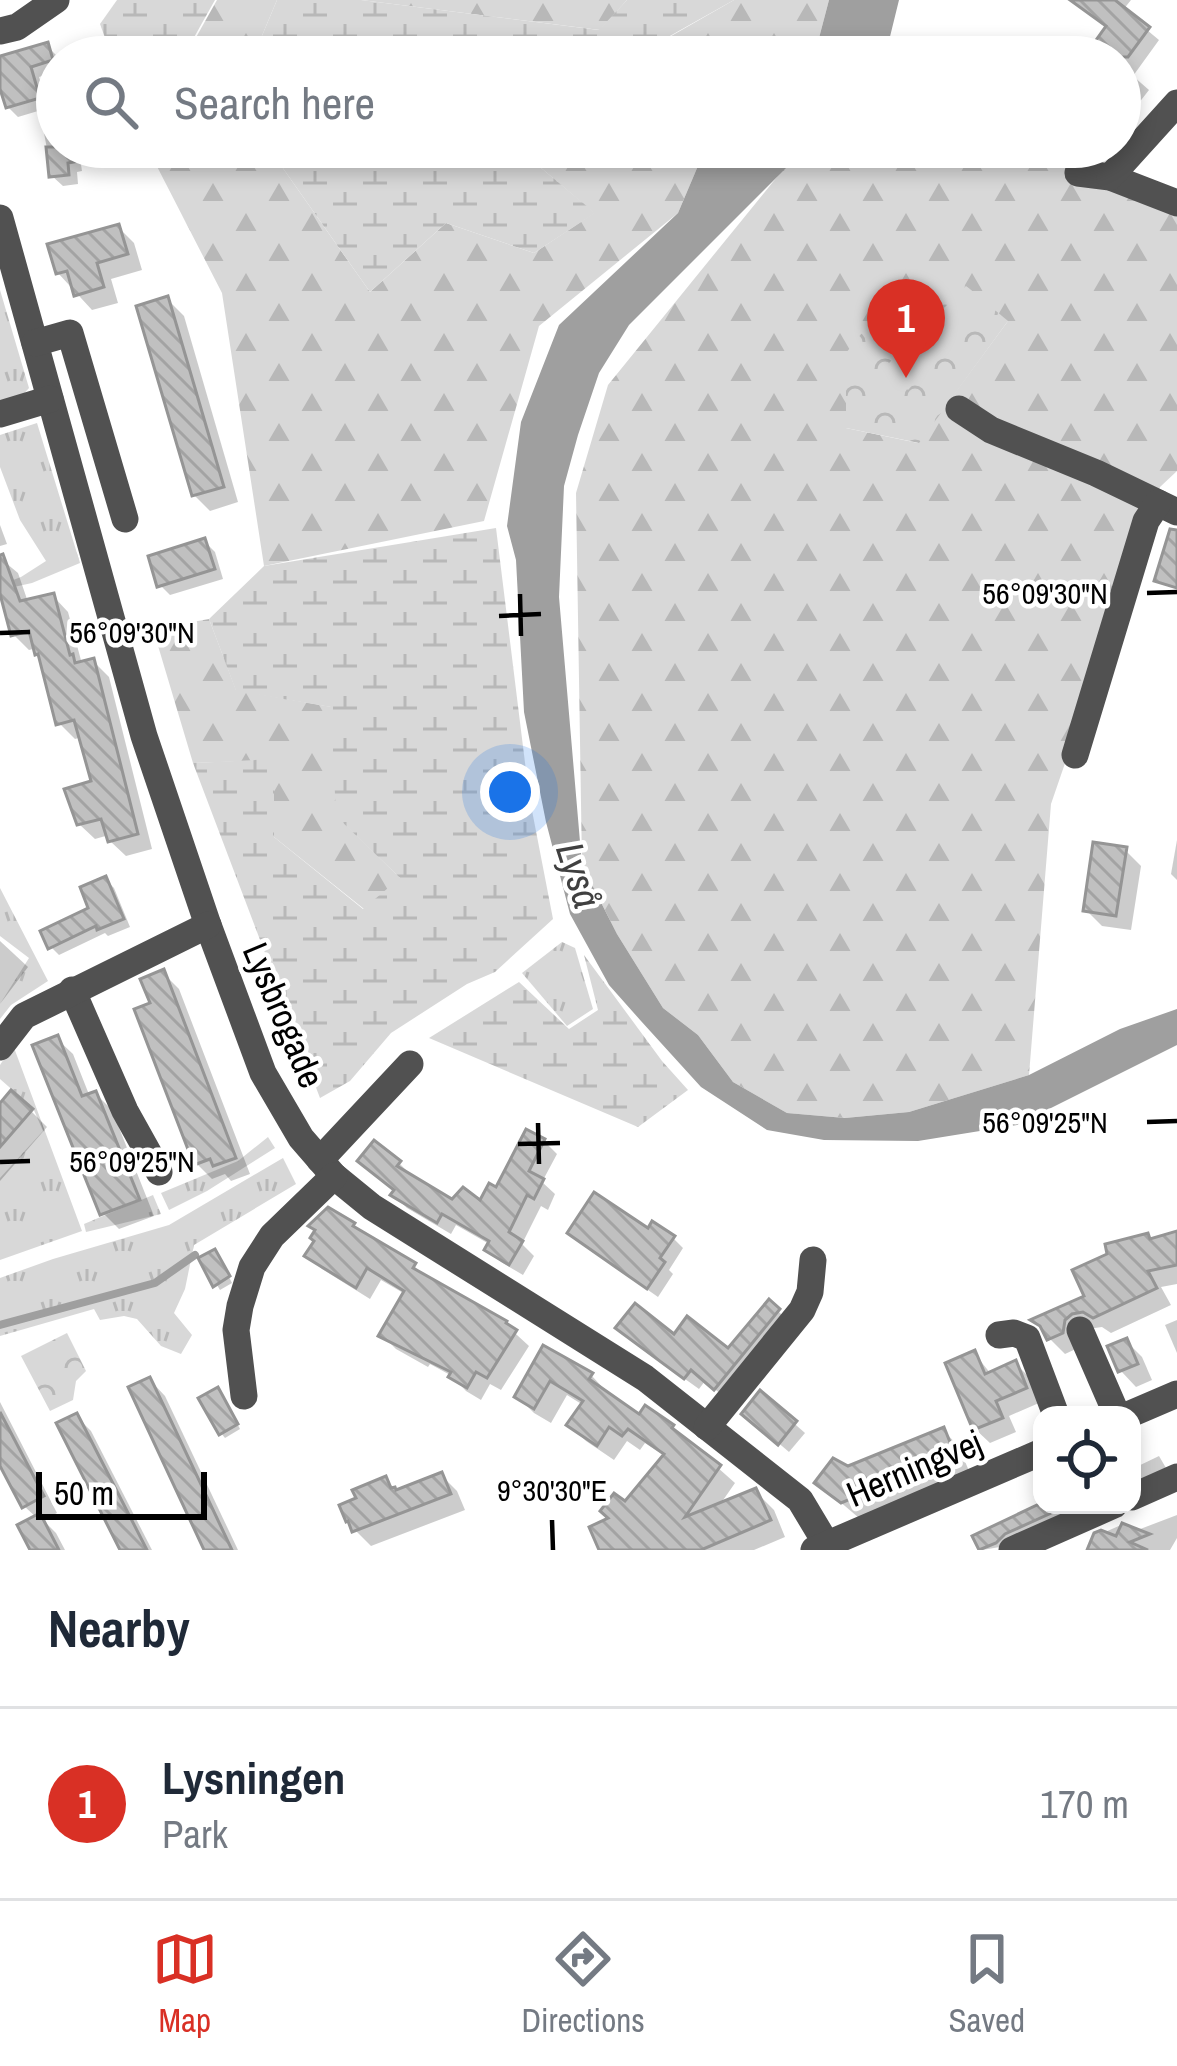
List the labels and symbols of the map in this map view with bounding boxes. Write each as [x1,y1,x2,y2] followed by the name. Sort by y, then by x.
[867,279,945,378] pin: 1
[982,573,1108,613] text: 56°09'30"N
[69,612,195,652] text: 56°09'30"N
[480,762,540,822] your location
[544,836,614,914] water label: Lyså
[232,935,336,1095] street label: Lysbrogade
[982,1102,1108,1142] text: 56°09'25"N
[69,1141,195,1181] text: 56°09'25"N
[839,1418,989,1518] street label: Herningvej
[36,1466,207,1519] scale bar
[497,1470,607,1510] text: 9°30'30"E

